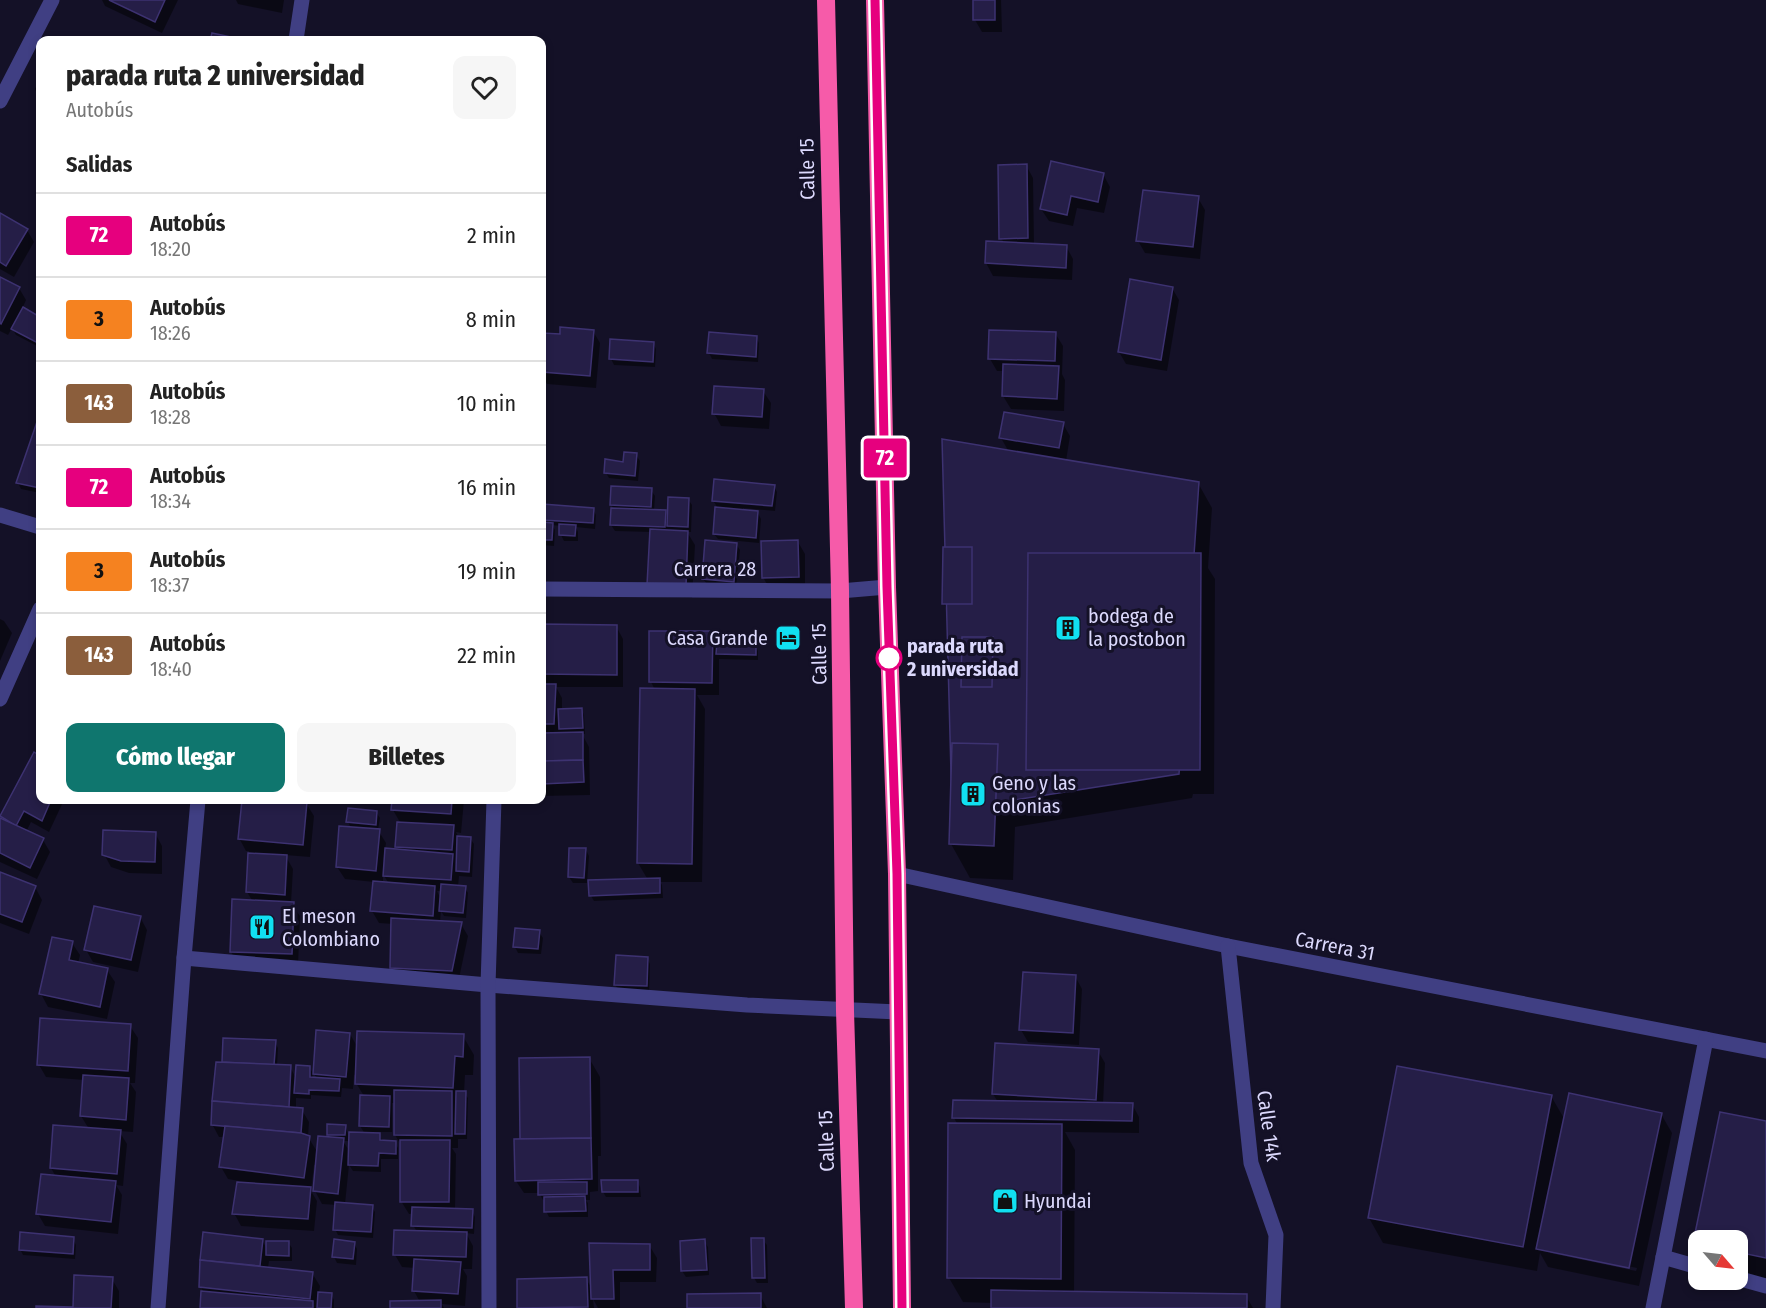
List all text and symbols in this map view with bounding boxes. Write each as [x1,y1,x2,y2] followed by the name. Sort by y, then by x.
[453,56,516,119] button: heart
[66,59,365,92] text: parada ruta 2 universidad
[66,98,133,122] text: Autobús
[794,138,820,200] street label: Calle 15
[66,151,132,178] text: Salidas
[150,210,225,237] text: Autobús
[90,222,108,248] text: 72
[467,222,516,249] text: 2 min
[150,237,191,261] text: 18:20
[150,294,225,321] text: Autobús
[94,306,104,332] text: 3
[466,306,516,333] text: 8 min
[150,321,191,345] text: 18:26
[150,378,225,405] text: Autobús
[84,390,114,416] text: 143
[457,390,516,417] text: 10 min
[150,405,191,429] text: 18:28
[858,438,912,478] line badge: 72
[876,445,894,471] text: 72
[150,462,225,489] text: Autobús
[90,474,108,500] text: 72
[457,474,516,501] text: 16 min
[150,489,191,513] text: 18:34
[150,546,225,573] text: Autobús
[674,557,756,581] street label: Carrera 28
[94,558,104,584] text: 3
[458,558,516,585] text: 19 min
[150,573,189,597] text: 18:37
[1088,604,1186,651] place label: bodega de la postobon
[1053,613,1083,643] building icon: bodega de la postobon
[773,623,803,653] hotel icon: Casa Grande
[806,623,832,685] street label: Calle 15
[667,626,768,650] place label: Casa Grande
[150,630,225,657] text: Autobús
[906,634,1019,681] place label: parada ruta 2 universidad
[84,642,114,668] text: 143
[457,642,516,669] text: 22 min
[876,645,902,671] marker: parada ruta 2 universidad
[150,657,192,681] text: 18:40
[66,723,285,792] button: Cómo llegar
[297,723,516,792] button: Billetes
[992,771,1076,818] place label: Geno y las colonias
[958,779,988,809] building icon: Geno y las colonias
[282,904,380,951] place label: El meson Colombiano
[247,912,277,942] restaurant icon: El meson Colombiano
[1293,927,1377,965] street label: Carrera 31
[1252,1089,1286,1164] street label: Calle 14k
[813,1110,839,1172] street label: Calle 15
[990,1186,1020,1216] shop icon: Hyundai
[1024,1189,1092,1213] place label: Hyundai
[1688,1230,1748,1290] north arrow
[1688,1230,1748,1290] map controls

